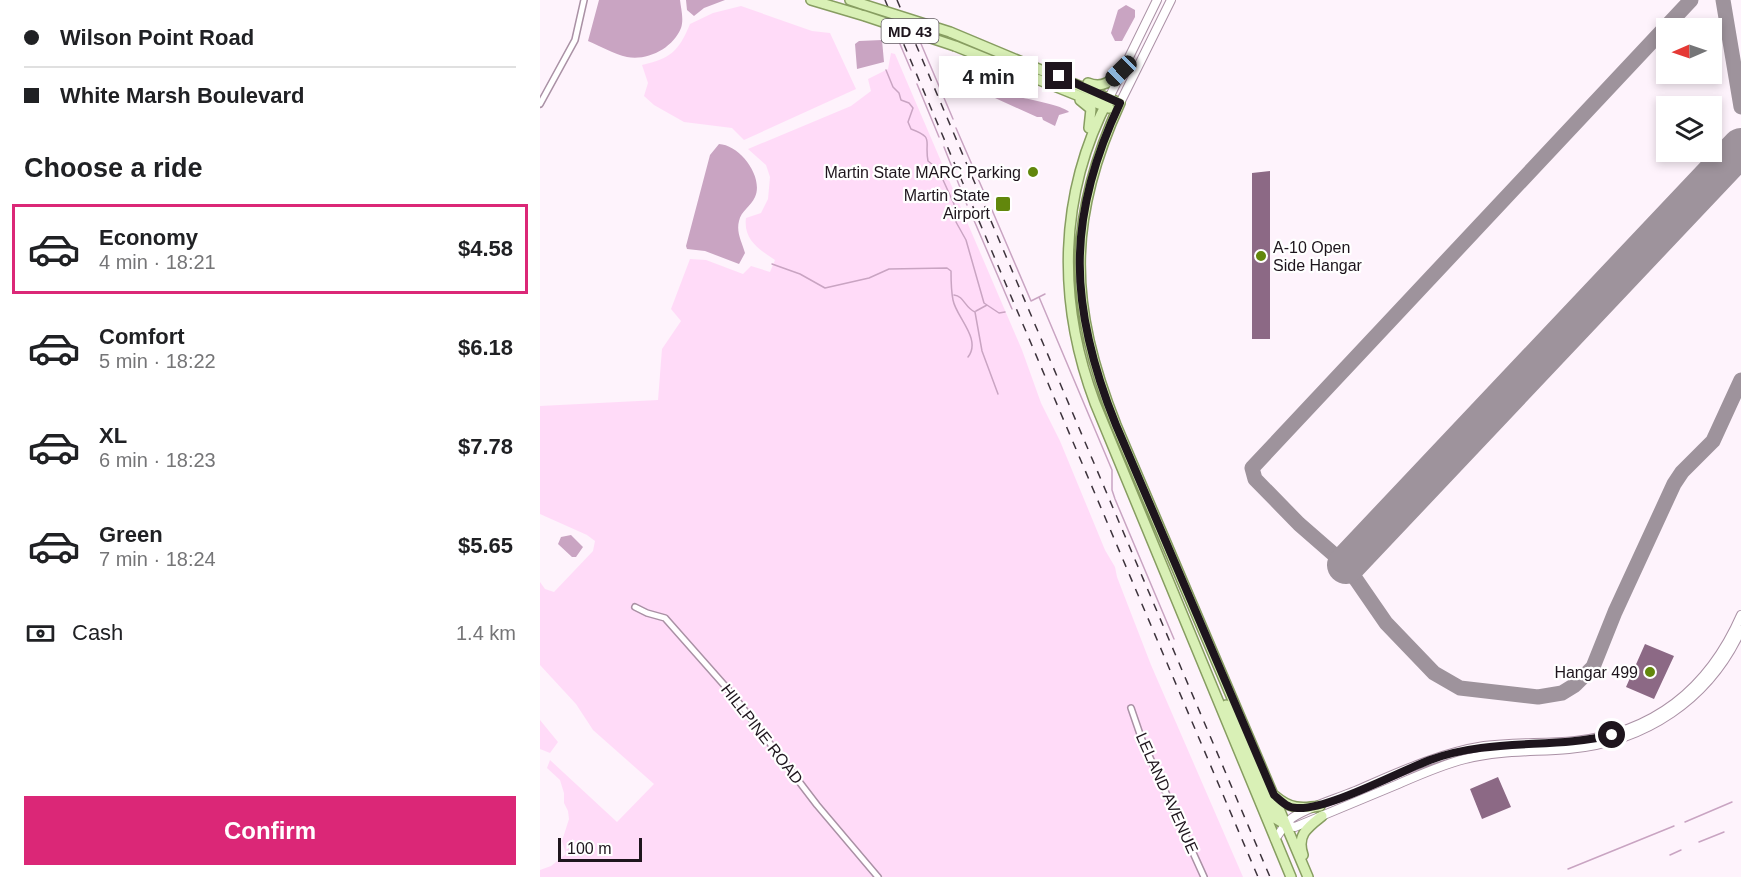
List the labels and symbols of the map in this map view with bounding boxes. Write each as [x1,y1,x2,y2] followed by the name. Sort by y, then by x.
[1656,18,1722,84] north arrow
[882,19,938,43] road number: MD 43
[1102,52,1140,90] car
[939,55,1038,97] callout: 4 min
[1045,62,1072,89] route end
[824,164,1021,181] place label: Martin State MARC Parking
[1026,165,1040,179] marker: Martin State MARC Parking
[904,187,991,222] place label: Martin State Airport
[994,195,1012,213] marker: Martin State Airport
[1273,239,1363,274] place label: A-10 Open Side Hangar
[1254,249,1268,263] marker: A-10 Open Side Hangar
[1554,664,1638,681] place label: Hangar 499
[1643,665,1657,679] marker: Hangar 499
[718,681,806,787] street label: HILLPINE ROAD
[1598,721,1625,748] route start
[1133,730,1201,856] street label: LELAND AVENUE
[558,835,642,862] scale bar

